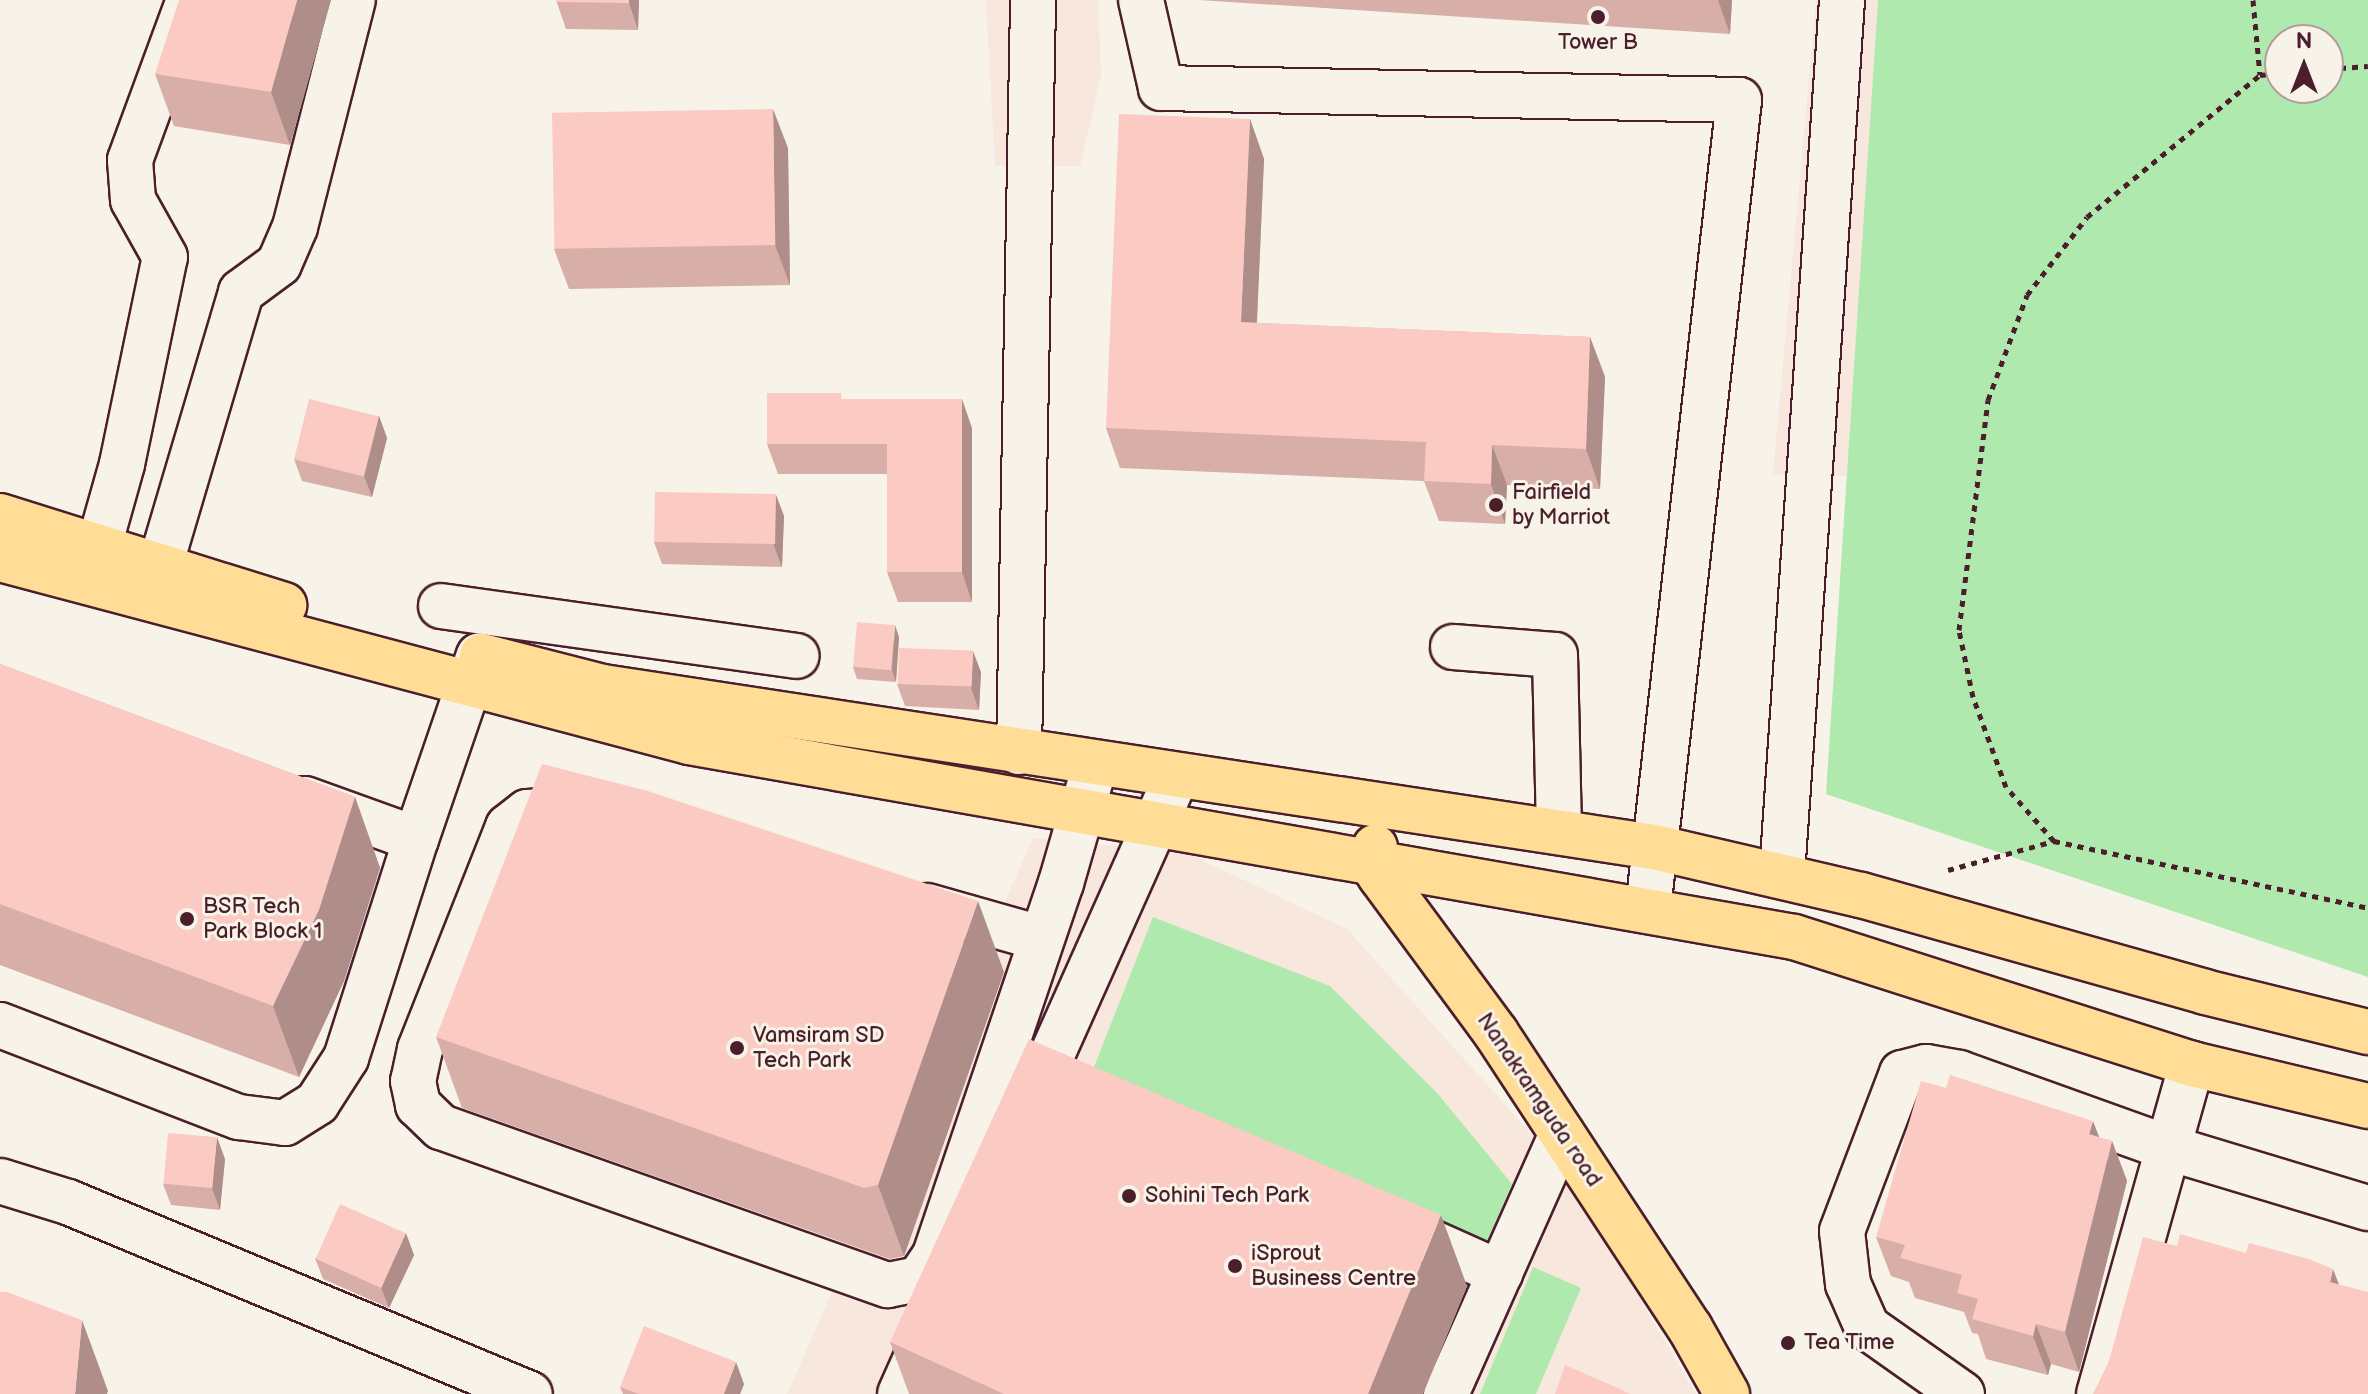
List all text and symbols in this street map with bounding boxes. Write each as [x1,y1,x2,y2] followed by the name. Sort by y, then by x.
[1589,8,1607,26] marker: Tower B
[2264,24,2344,104] north arrow
[2296,28,2312,55] text: N
[1558,30,1638,56] place label: Tower B
[1512,479,1611,530] place label: Fairfield by Marriot
[1487,496,1505,514] marker: Fairfield by Marriot
[203,893,322,944] place label: BSR Tech Park Block 1
[178,910,196,928] marker: BSR Tech Park Block 1
[1471,1008,1607,1192] street label: Nanakramguda road
[753,1022,885,1074] place label: Vamsiram SD Tech Park
[728,1039,746,1057] marker: Vamsiram SD Tech Park
[1145,1183,1310,1209] place label: Sohini Tech Park
[1120,1187,1138,1205] marker: Sohini Tech Park
[1251,1240,1416,1292] place label: iSprout Business Centre
[1226,1257,1244,1275] marker: iSprout Business Centre
[1804,1330,1895,1356] place label: Tea Time
[1779,1334,1797,1352] marker: Tea Time

